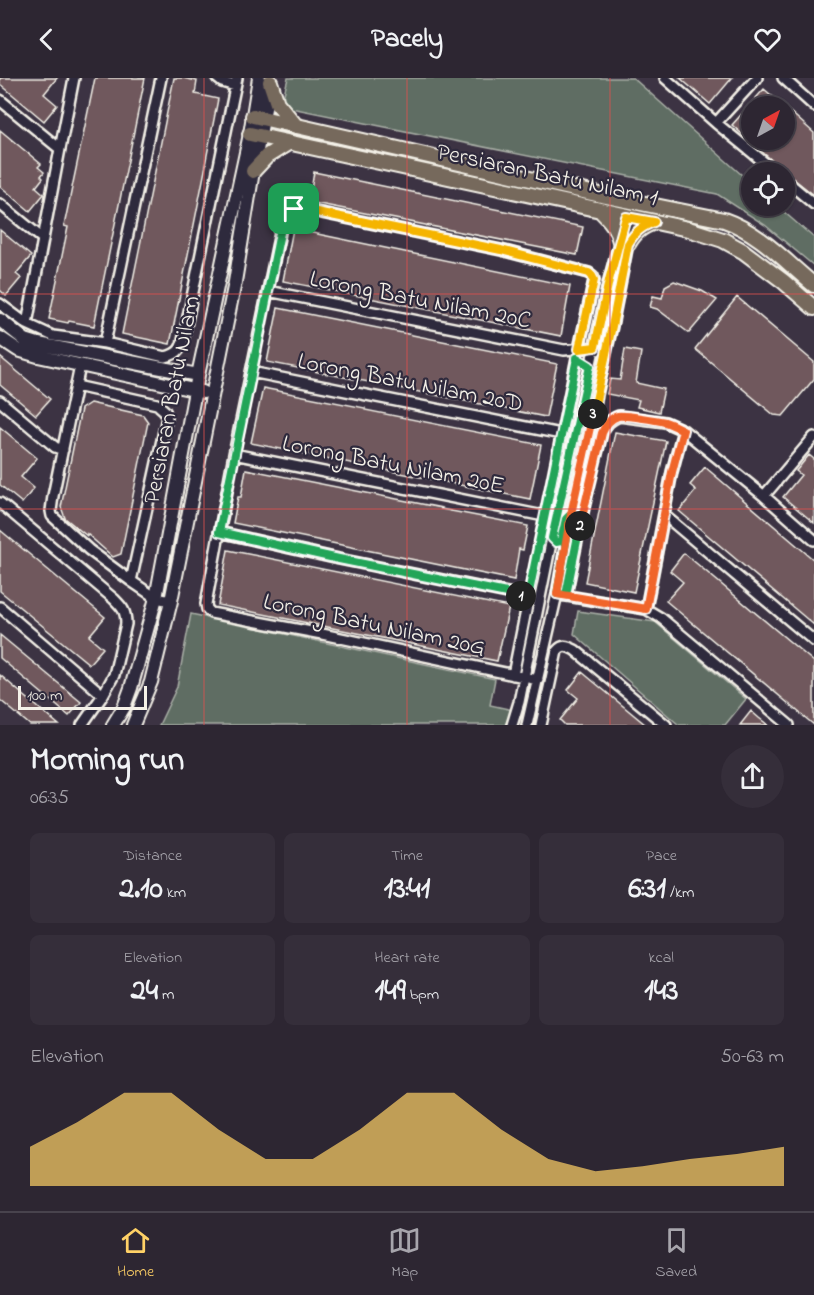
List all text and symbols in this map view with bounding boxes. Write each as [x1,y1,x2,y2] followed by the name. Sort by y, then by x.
[371,20,443,59] text: Pacely
[30,23,63,56] icon: back
[751,23,784,56] icon: heart
[741,96,795,150] north arrow
[741,96,795,216] map controls
[433,135,661,217] street label: Persiaran Batu Nilam 1
[741,162,795,216] button: locate
[268,183,319,234] pin
[277,192,310,225] icon: arrive
[307,262,533,340] street label: Lorong Batu Nilam 20C
[136,293,210,507] street label: Persiaran Batu Nilam
[294,345,526,423] street label: Lorong Batu Nilam 20D
[578,399,608,429] pin: 3
[590,402,596,426] text: 3
[279,427,507,505] street label: Lorong Batu Nilam 20E
[565,511,595,541] pin: 2
[576,514,584,538] text: 2
[506,581,536,611] pin: 1
[518,584,524,608] text: 1
[260,585,488,667] street label: Lorong Batu Nilam 20G
[18,683,147,710] scale bar
[27,684,62,708] text: 100 m
[30,737,184,785] text: Morning run
[721,745,784,808] button: share
[30,784,69,813] text: 06:35
[123,844,182,868] text: Distance
[391,844,423,868] text: Time
[646,844,677,868] text: Pace
[119,868,163,912] text: 2.10
[384,868,430,912] text: 13:41
[628,868,666,912] text: 6:31
[163,881,186,905] text: km
[666,881,694,905] text: /km
[123,946,182,970] text: Elevation
[374,946,440,970] text: Heart rate
[649,946,674,970] text: kcal
[131,970,158,1014] text: 24
[375,970,406,1014] text: 149
[644,970,678,1014] text: 143
[158,983,175,1007] text: m
[406,983,439,1007] text: bpm
[30,1043,104,1072] text: Elevation
[721,1043,784,1072] text: 50–63 m
[117,1224,154,1284] tab: Home
[388,1224,421,1284] tab: Map
[655,1224,697,1284] tab: Saved

